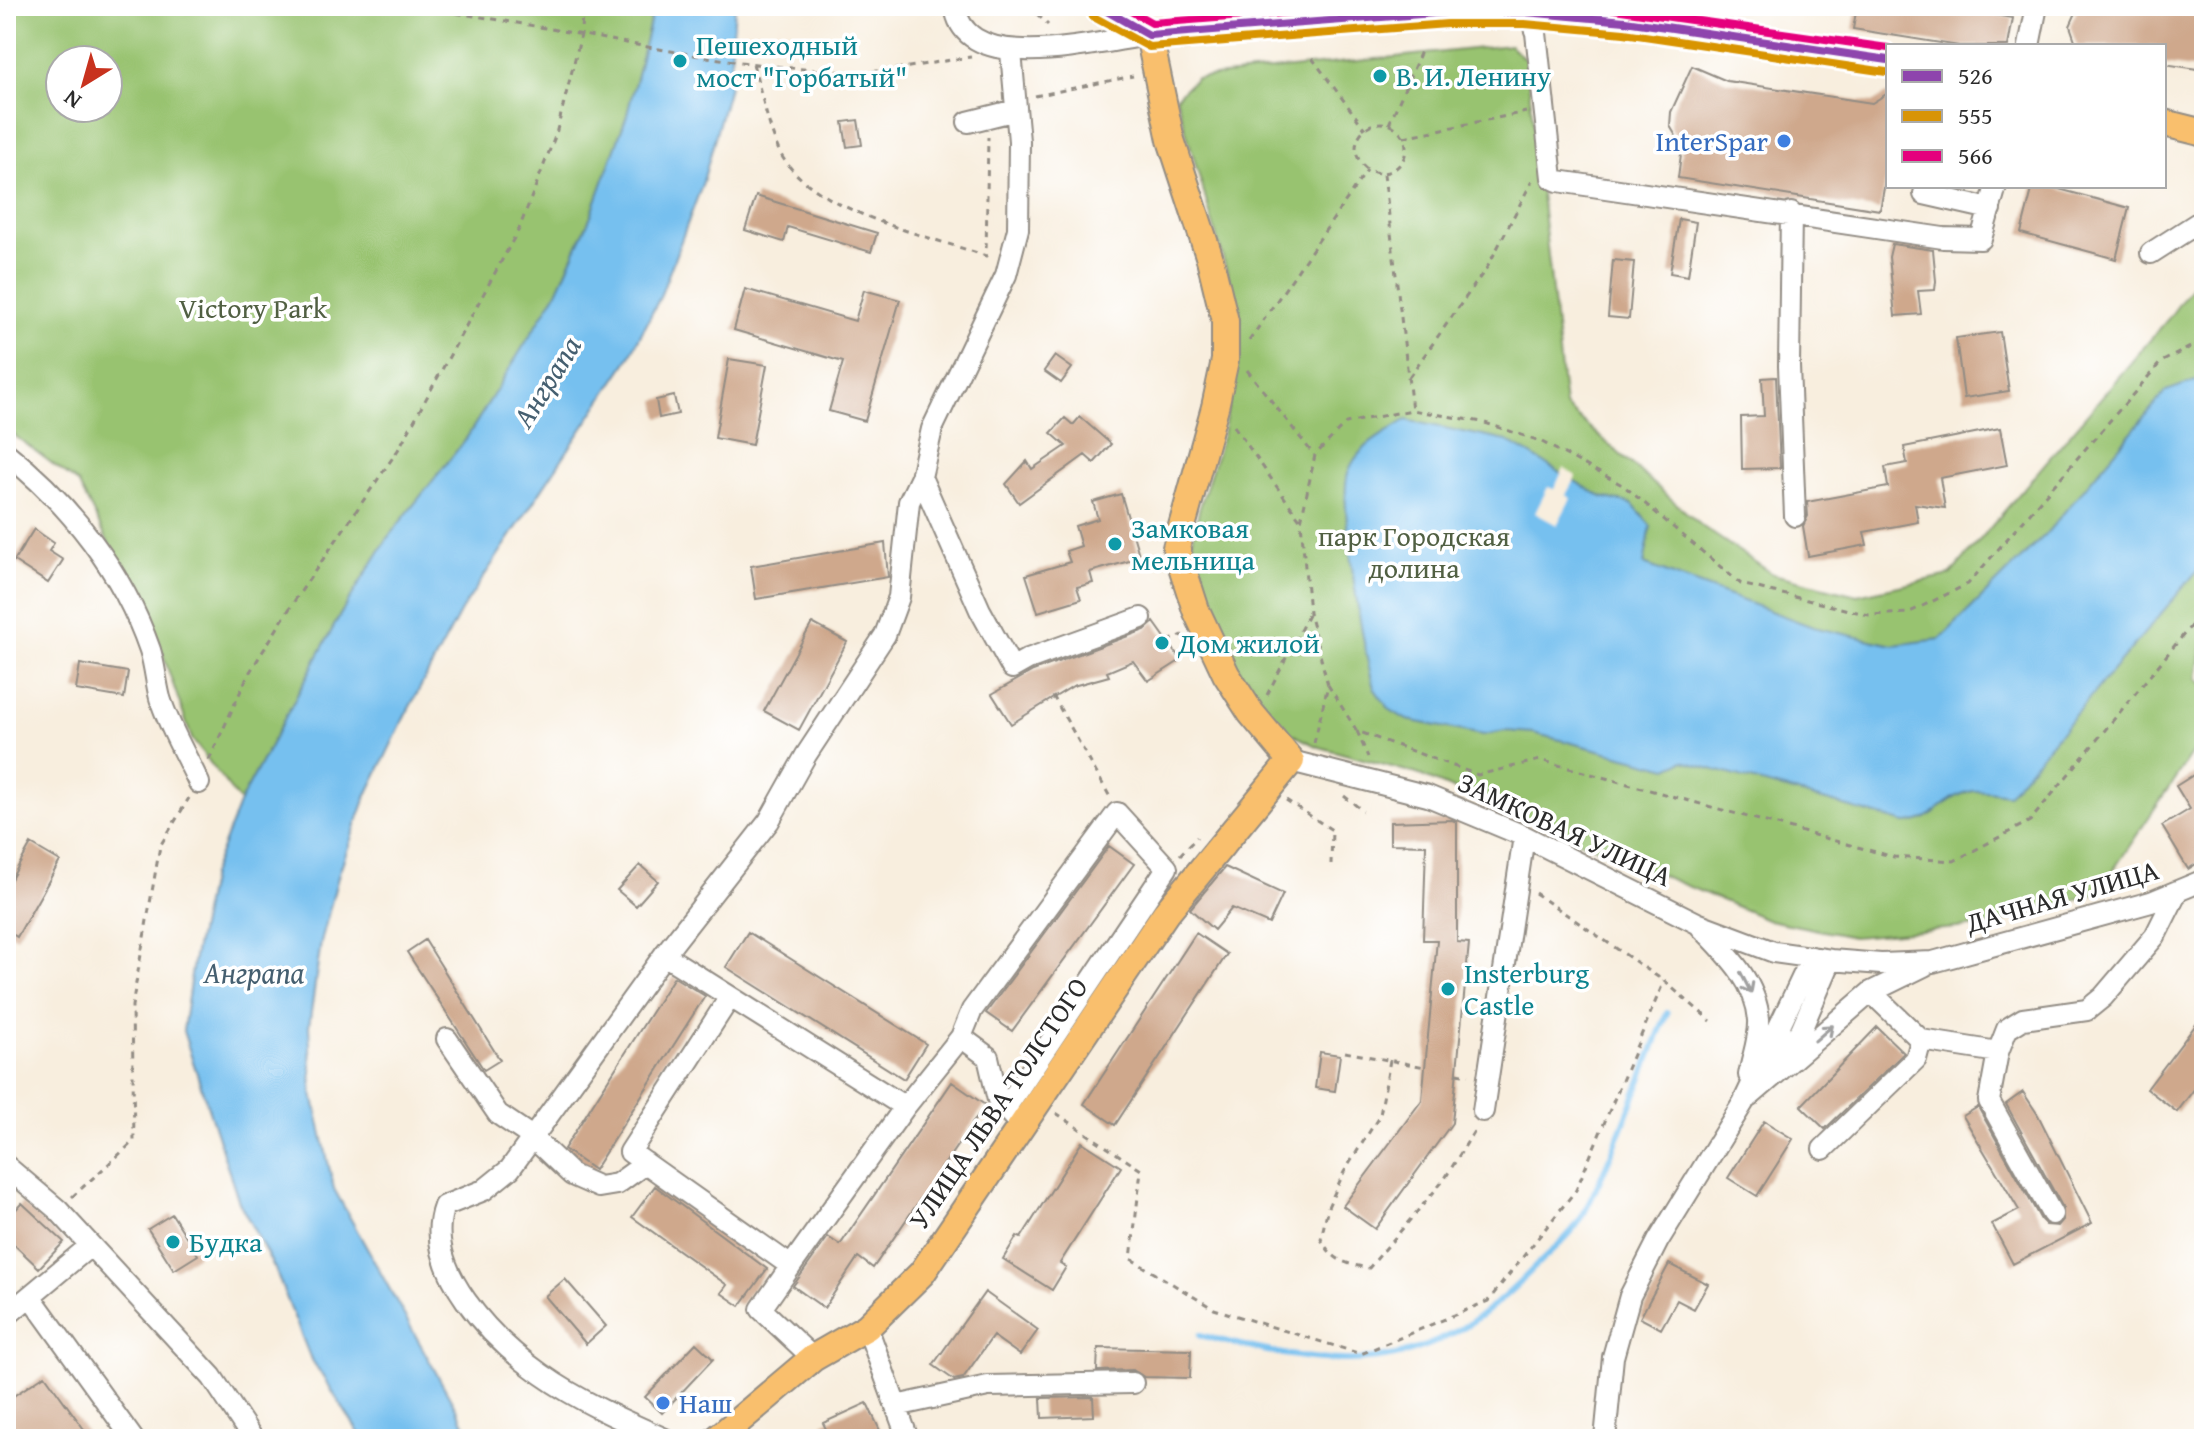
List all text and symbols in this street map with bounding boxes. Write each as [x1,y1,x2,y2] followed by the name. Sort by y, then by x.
[696,24,907,97] place label: Пешеходный мост "Горбатый"
[44,44,124,124] north arrow
[1886,44,2166,188] legend
[671,52,689,70] marker: Пешеходный мост "Горбатый"
[1396,55,1551,96] place label: В. И. Ленину
[1958,58,1993,93] text: 526
[1371,67,1389,85] marker: В. И. Ленину
[56,83,87,117] text: N
[1958,98,1993,133] text: 555
[1656,120,1768,161] place label: InterSpar
[1775,132,1793,150] marker: InterSpar
[1958,138,1993,173] text: 566
[179,287,328,328] park label: Victory Park
[500,327,592,437] water label: Анграпа
[1131,507,1256,580] place label: Замковая мельница
[1318,515,1510,588] park label: парк Городская долина
[1106,535,1124,553] marker: Замковая мельница
[1177,622,1320,663] place label: Дом жилой
[1153,634,1171,652] marker: Дом жилой
[1451,761,1679,896] street label: ЗАМКОВАЯ УЛИЦА
[1960,848,2163,943] street label: ДАЧНАЯ УЛИЦА
[203,950,305,994] water label: Анграпа
[1464,952,1589,1025] place label: Insterburg Castle
[898,968,1097,1237] street label: УЛИЦА ЛЬВА ТОЛСТОГО
[1738,970,1754,994] one-way arrow
[1439,980,1457,998] marker: Insterburg Castle
[1813,1024,1833,1042] one-way arrow
[189,1221,263,1262] place label: Будка
[164,1233,182,1251] marker: Будка
[679,1382,732,1423] place label: Наш
[654,1394,672,1412] marker: Наш

